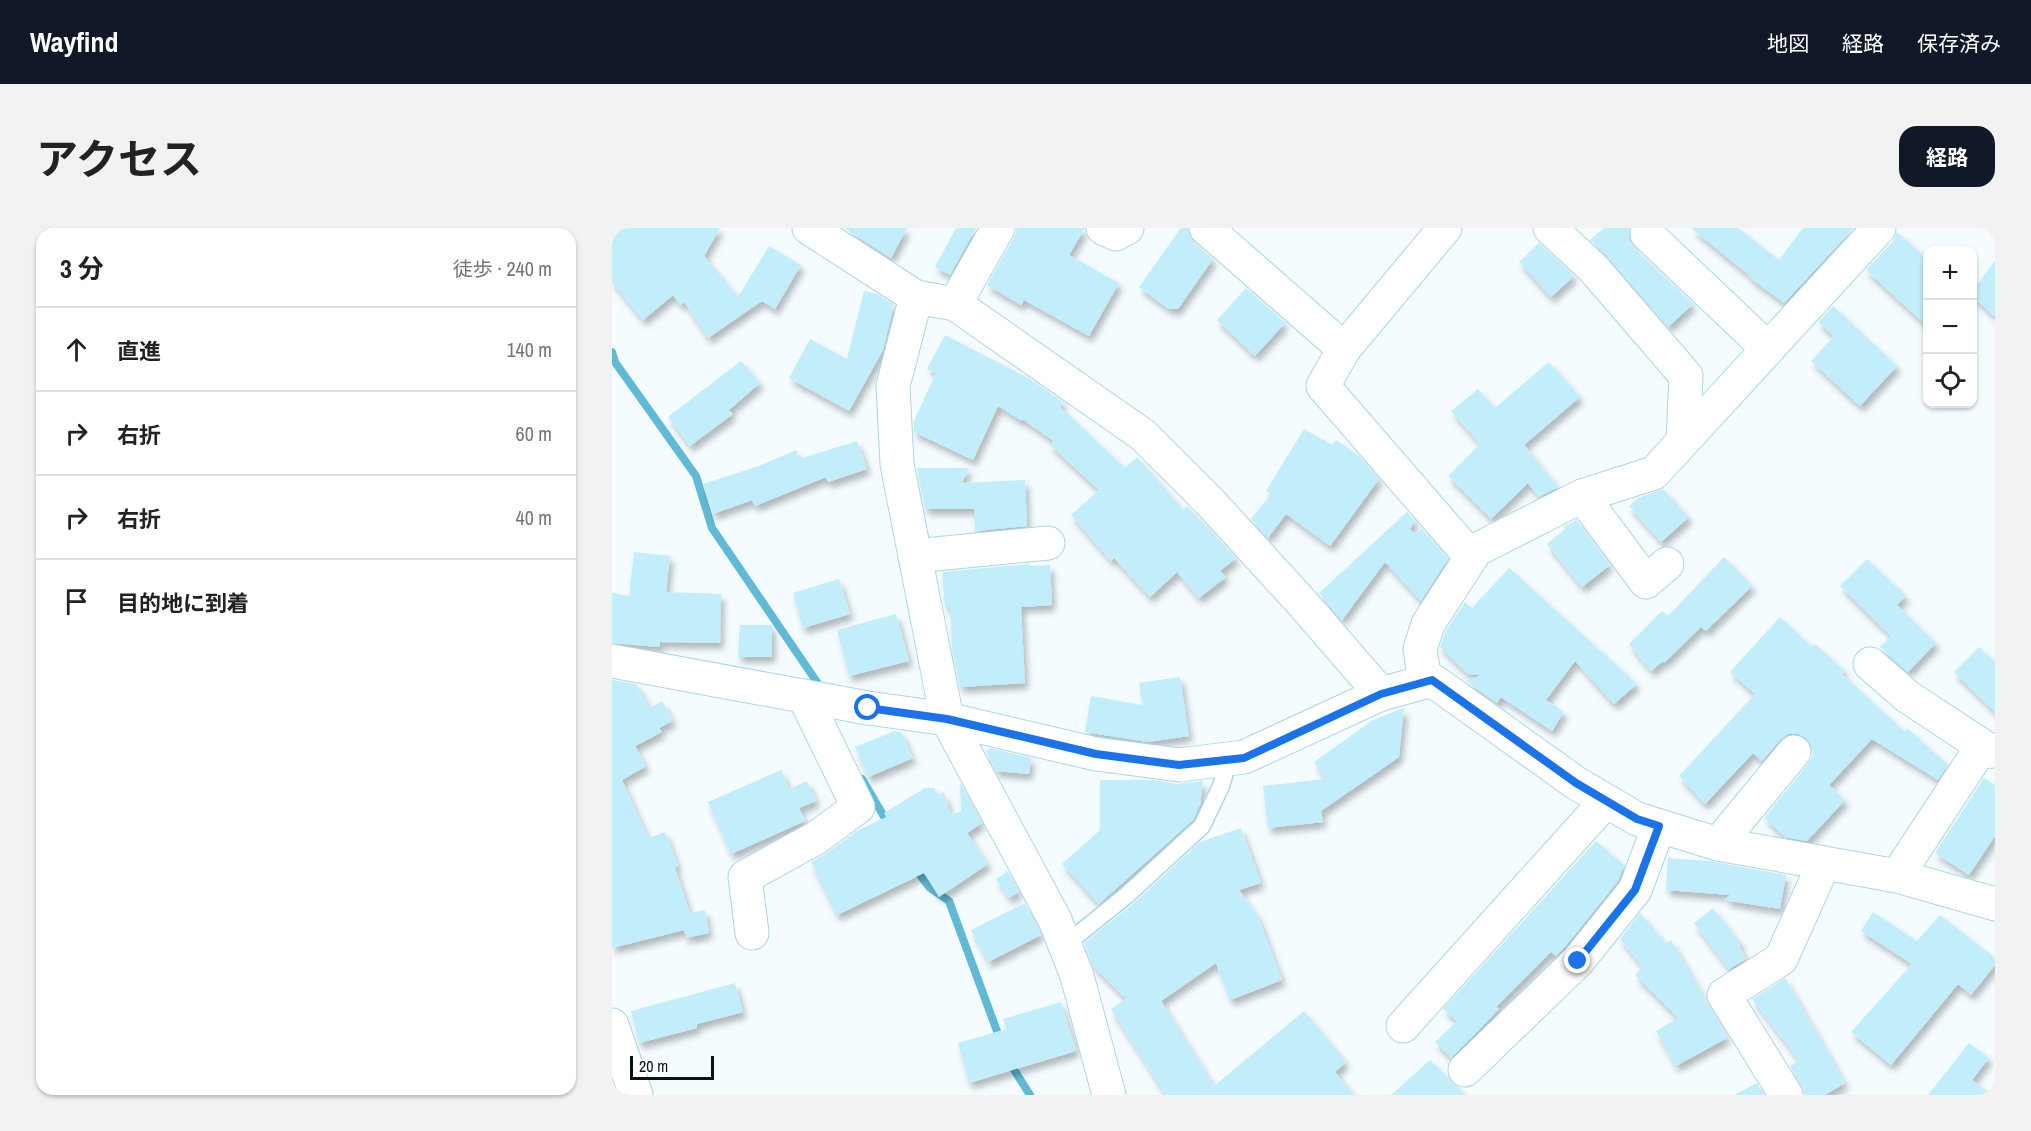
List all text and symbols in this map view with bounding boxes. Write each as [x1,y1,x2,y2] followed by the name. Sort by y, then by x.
[30,23,118,61] text: Wayfind
[1767,29,1809,58] text: 地図
[1842,29,1884,58] text: 経路
[1917,29,2001,58] text: 保存済み
[1899,126,1995,187] button: 経路
[36,131,202,187] text: アクセス
[1923,246,1977,408] map controls
[1923,246,1977,300] button: +
[60,251,104,286] text: 3 分
[453,255,552,282] text: 徒歩 · 240 m
[1923,300,1977,354] button: −
[60,333,93,366] icon: ahead
[117,336,161,366] text: 直進
[506,336,552,363] text: 140 m
[1923,354,1977,408] button: locate
[60,417,93,450] icon: right
[117,420,161,450] text: 右折
[516,420,552,447] text: 60 m
[60,501,93,534] icon: right
[117,504,161,534] text: 右折
[516,504,552,531] text: 40 m
[60,585,93,618] icon: arrive
[117,588,249,618] text: 目的地に到着
[854,694,880,720] route start
[1564,947,1590,973] route end
[630,1053,714,1080] scale bar
[639,1055,668,1077] text: 20 m

